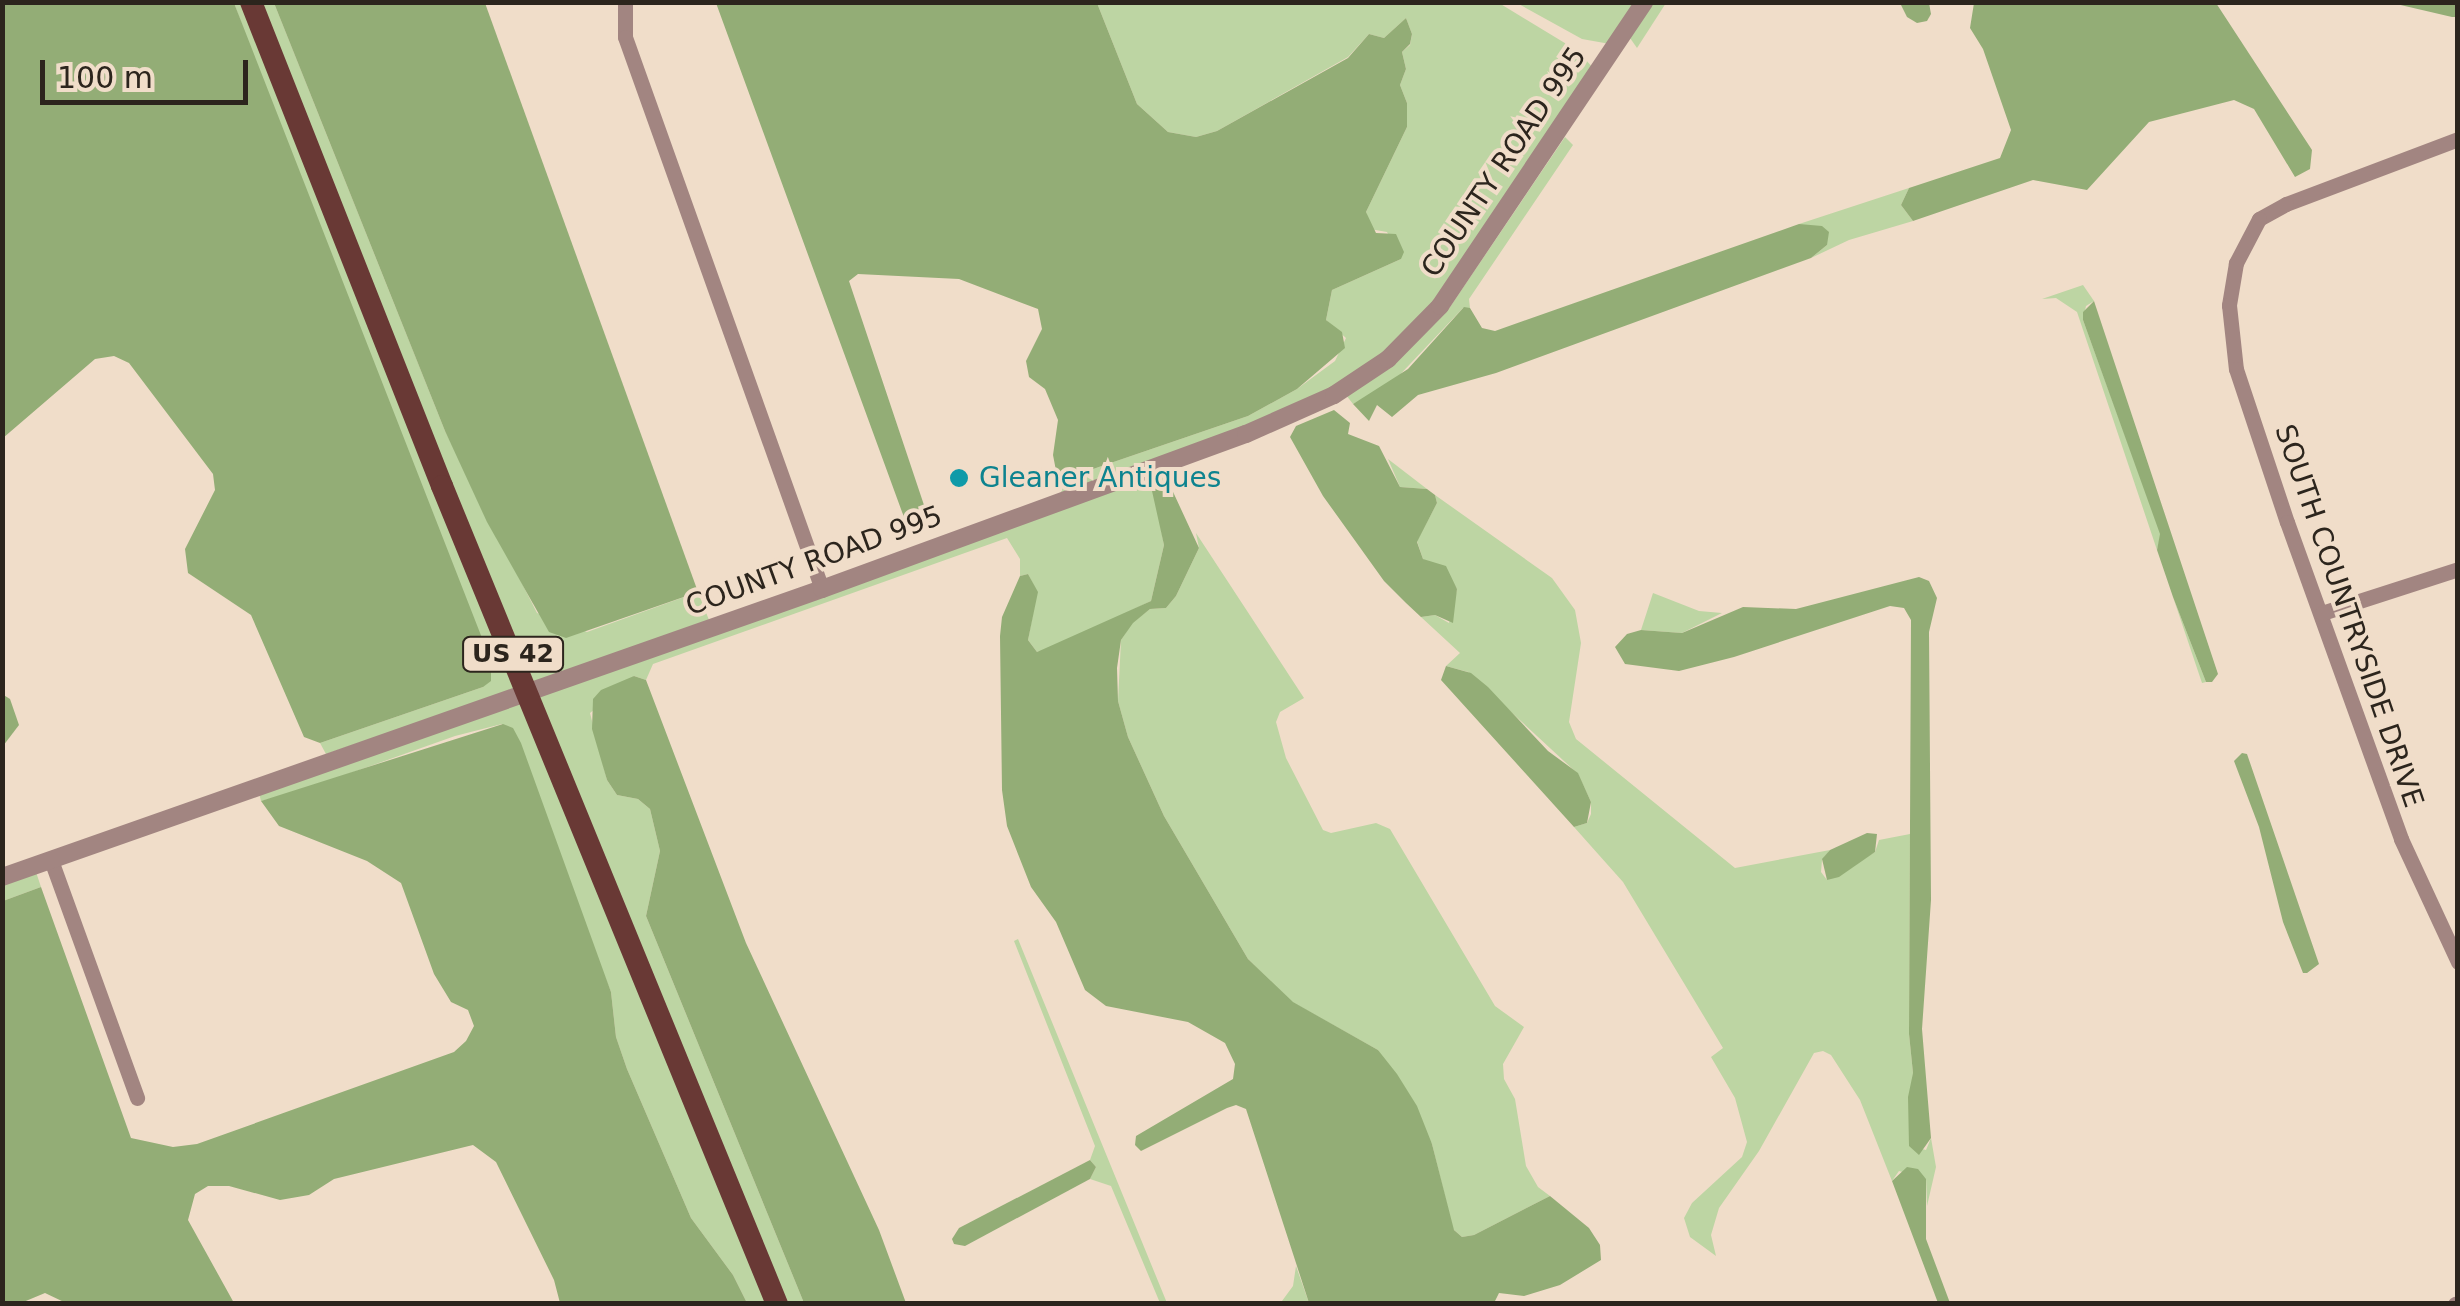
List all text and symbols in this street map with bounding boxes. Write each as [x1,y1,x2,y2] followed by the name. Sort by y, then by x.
[45,40,252,102] scale bar
[1415,41,1593,283] street label: COUNTY ROAD 995
[57,60,153,95] text: 100 m
[2268,420,2430,812] street label: SOUTH COUNTRYSIDE DRIVE
[979,461,1221,495] place label: Gleaner Antiques
[948,467,970,489] marker: Gleaner Antiques
[681,499,947,623] street label: COUNTY ROAD 995
[460,634,566,674] road number: US 42

